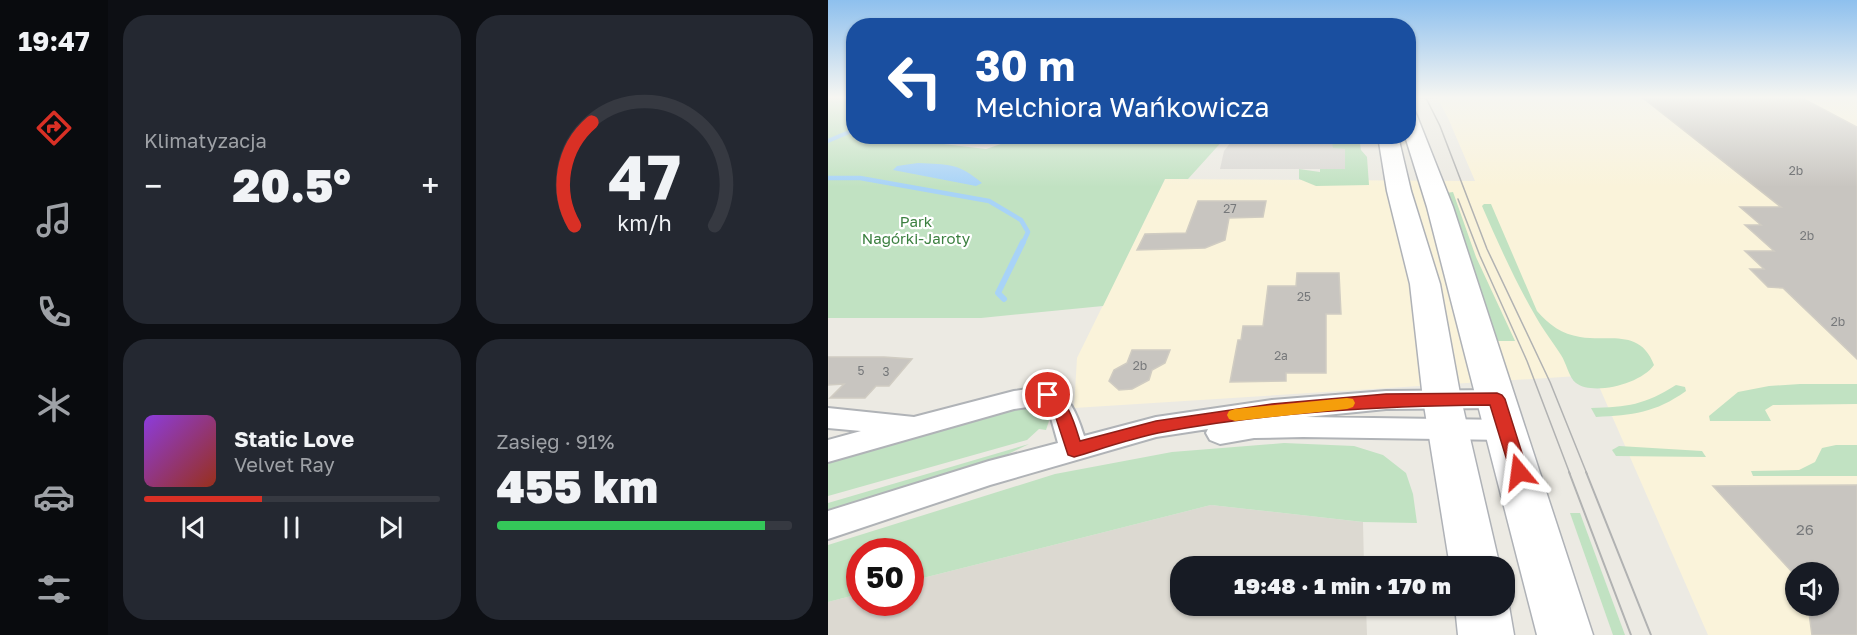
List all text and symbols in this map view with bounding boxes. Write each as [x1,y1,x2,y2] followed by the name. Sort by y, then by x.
[18,25,90,57] text: 19:47
[975,40,1075,90] text: 30 m
[876,42,954,120] icon: left
[975,91,1269,123] text: Melchiora Wańkowicza
[33,107,75,149] icon: directions
[144,128,267,152] text: Klimatyzacja
[608,139,681,214] text: 47
[233,158,351,212] text: 20.5°
[1789,163,1803,178] house number: 2b
[144,166,162,205] text: −
[421,166,439,205] text: +
[33,199,75,241] icon: music
[1223,201,1237,216] house number: 27
[617,211,672,237] text: km/h
[862,212,971,247] park label: Park Nagórki-Jaroty
[1800,228,1814,243] house number: 2b
[1297,289,1311,304] house number: 25
[33,291,75,333] icon: phone
[1831,314,1845,329] house number: 2b
[1274,348,1288,363] house number: 2a
[1133,358,1147,373] house number: 2b
[858,363,865,378] house number: 5
[882,364,890,379] house number: 3
[1022,369,1073,420] pin
[1031,378,1064,411] icon: arrive
[33,384,75,426] icon: climate
[234,425,354,452] text: Static Love
[497,429,614,453] text: Zasięg · 91%
[1487,440,1551,504] position arrow
[234,452,335,476] text: Velvet Ray
[497,459,658,513] text: 455 km
[33,476,75,518] icon: car
[177,511,210,544] icon: previous
[275,511,308,544] icon: pause
[374,511,407,544] icon: next
[1796,520,1814,538] house number: 26
[846,538,924,616] speed limit sign: 50
[1785,562,1839,616] map controls
[1785,562,1839,616] button: sound
[33,568,75,610] icon: filters
[1234,572,1451,599] text: 19:48 · 1 min · 170 m

